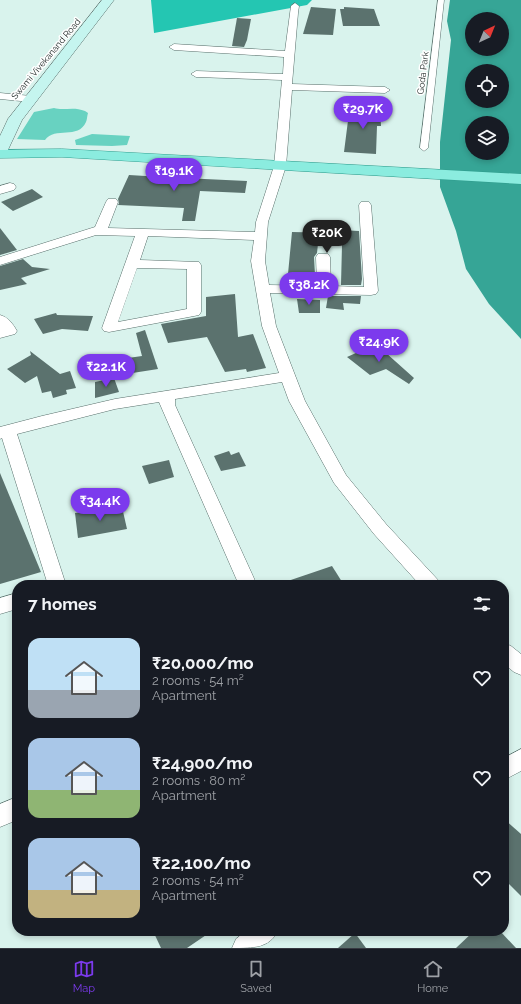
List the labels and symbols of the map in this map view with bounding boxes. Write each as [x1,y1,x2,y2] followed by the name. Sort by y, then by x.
[465,12,509,56] north arrow
[9,16,83,101] street label: Swami Vivekanand Road
[415,51,431,95] street label: Goda Park
[330,96,396,130] pin: ₹29.7K
[141,158,207,192] pin: ₹19.1K
[303,220,351,254] pin: ₹20K
[276,272,342,306] pin: ₹38.2K
[346,329,412,363] pin: ₹24.9K
[73,354,139,388] pin: ₹22.1K
[67,488,133,522] pin: ₹34.4K

